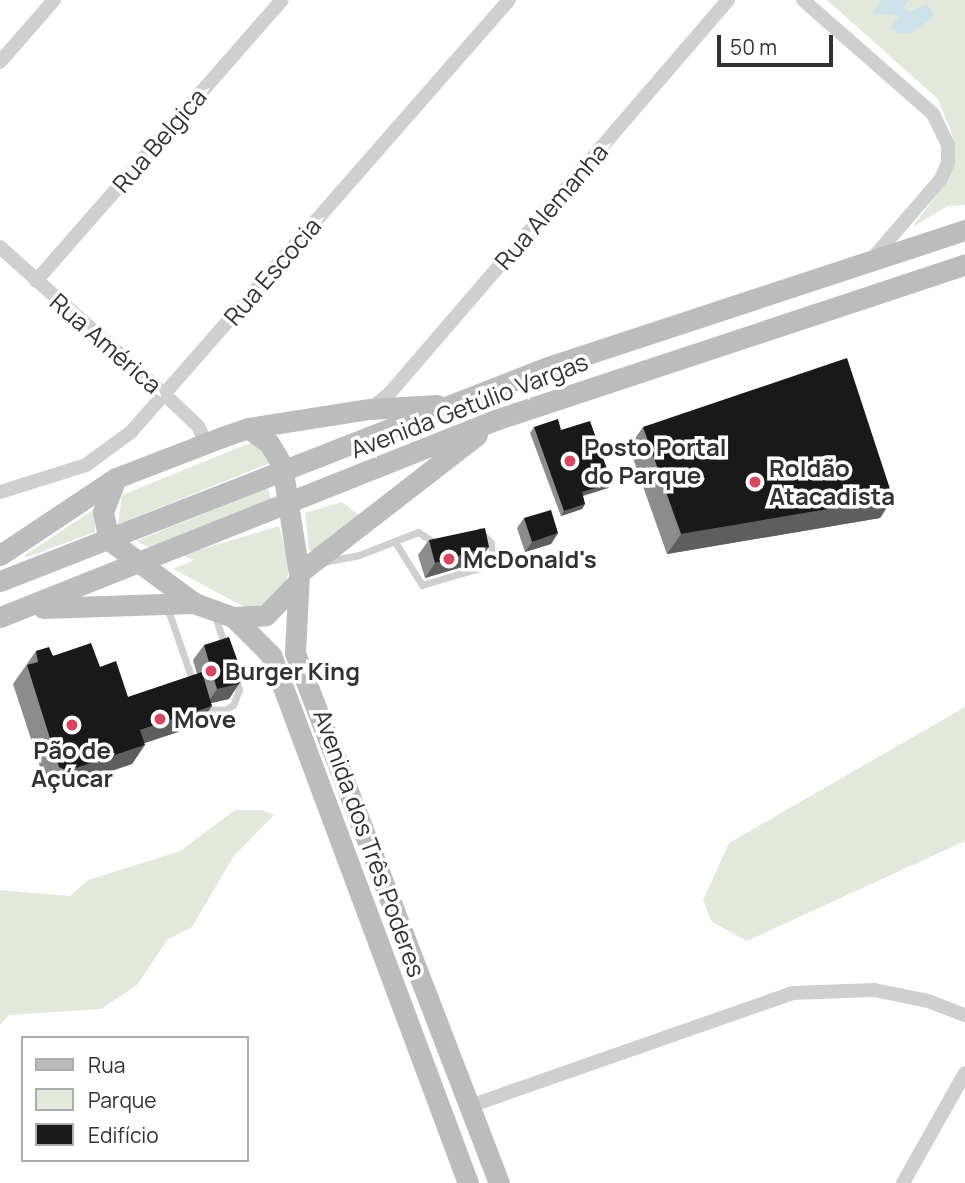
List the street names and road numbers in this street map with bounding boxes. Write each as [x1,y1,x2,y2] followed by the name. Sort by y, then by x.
[106,82,212,198] street label: Rua Belgica
[488,137,614,275] street label: Rua Alemanha
[218,211,326,331] street label: Rua Escocia
[45,287,167,399] street label: Rua América
[346,346,592,464] street label: Avenida Getúlio Vargas
[308,705,432,981] street label: Avenida dos Três Poderes

